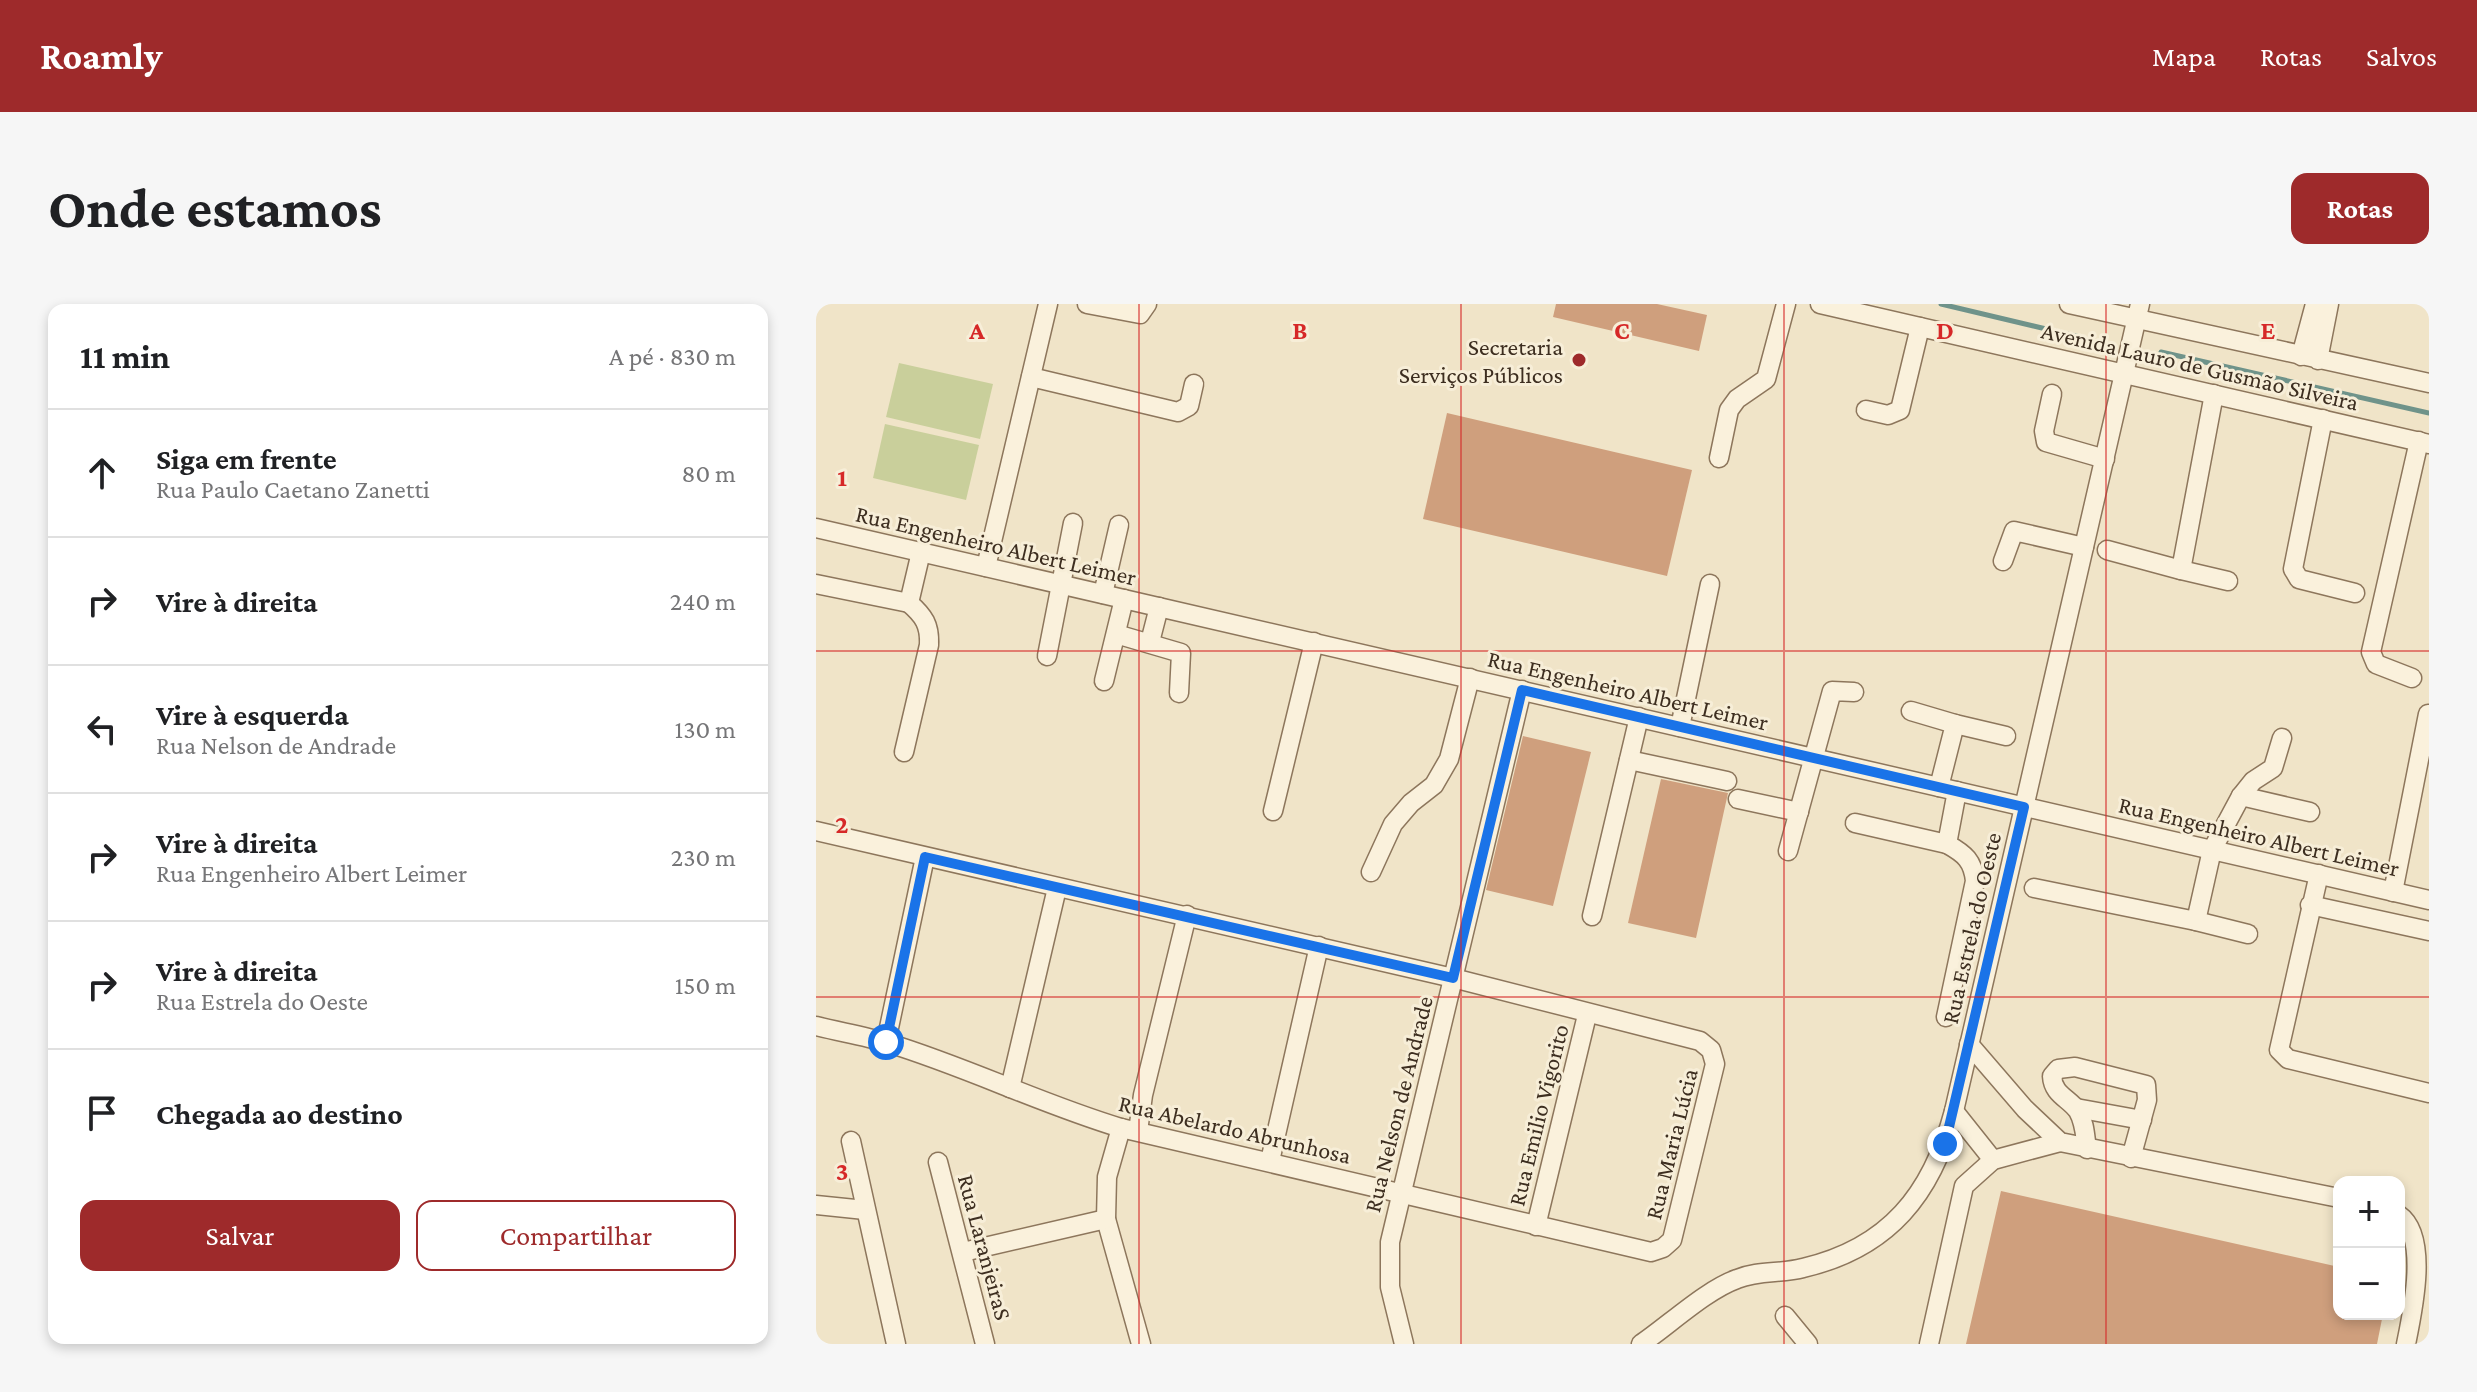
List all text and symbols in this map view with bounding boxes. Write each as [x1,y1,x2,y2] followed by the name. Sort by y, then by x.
[40,35,163,77] text: Roamly
[2152,41,2216,72] text: Mapa
[2260,41,2322,72] text: Rotas
[2366,41,2437,72] text: Salvos
[2291,173,2429,244] button: Rotas
[48,177,382,239] text: Onde estamos
[968,316,985,345] text: A
[1292,316,1308,345] text: B
[1614,316,1630,345] text: C
[1936,316,1954,345] text: D
[2039,316,2361,416] street label: Avenida Lauro de Gusmão Silveira
[2261,316,2276,345] text: E
[1399,333,1563,388] place label: Secretaria Serviços Públicos
[80,338,170,375] text: 11 min
[609,342,736,371] text: A pé · 830 m
[1570,351,1588,369] marker: Secretaria Serviços Públicos
[156,442,337,475] text: Siga em frente
[80,451,124,495] icon: ahead
[682,459,736,488] text: 80 m
[837,463,847,492] text: 1
[156,475,430,504] text: Rua Paulo Caetano Zanetti
[853,500,1139,591] street label: Rua Engenheiro Albert Leimer
[80,579,124,623] icon: right
[156,585,318,618] text: Vire à direita
[670,587,736,616] text: 240 m
[1485,645,1771,736] street label: Rua Engenheiro Albert Leimer
[156,698,349,731] text: Vire à esquerda
[80,707,124,751] icon: left
[675,715,736,744] text: 130 m
[156,731,396,760] text: Rua Nelson de Andrade
[2116,791,2402,882] street label: Rua Engenheiro Albert Leimer
[835,810,849,839] text: 2
[156,826,318,859] text: Vire à direita
[1936,830,2006,1026] street label: Rua Estrela do Oeste
[80,835,124,879] icon: right
[671,843,736,872] text: 230 m
[156,859,467,888] text: Rua Engenheiro Albert Leimer
[156,954,318,987] text: Vire à direita
[80,963,124,1007] icon: right
[675,971,736,1000] text: 150 m
[156,987,368,1016] text: Rua Estrela do Oeste
[1358,993,1438,1215] street label: Rua Nelson de Andrade
[1502,1021,1574,1209] street label: Rua Emilio Vigorito
[868,1024,904,1060] route start
[1639,1066,1703,1222] street label: Rua Maria Lúcia
[1116,1089,1354,1169] street label: Rua Abelardo Abrunhosa
[80,1091,124,1135] icon: arrive
[156,1097,403,1130] text: Chegada ao destino
[1927,1126,1963,1162] route end
[836,1157,848,1186] text: 3
[953,1171,1017,1323] street label: Rua LaranjeiraS
[2333,1176,2405,1320] map controls
[2333,1176,2405,1248] button: +
[80,1200,400,1271] button: Salvar
[416,1200,736,1271] button: Compartilhar
[2333,1248,2405,1320] button: −

